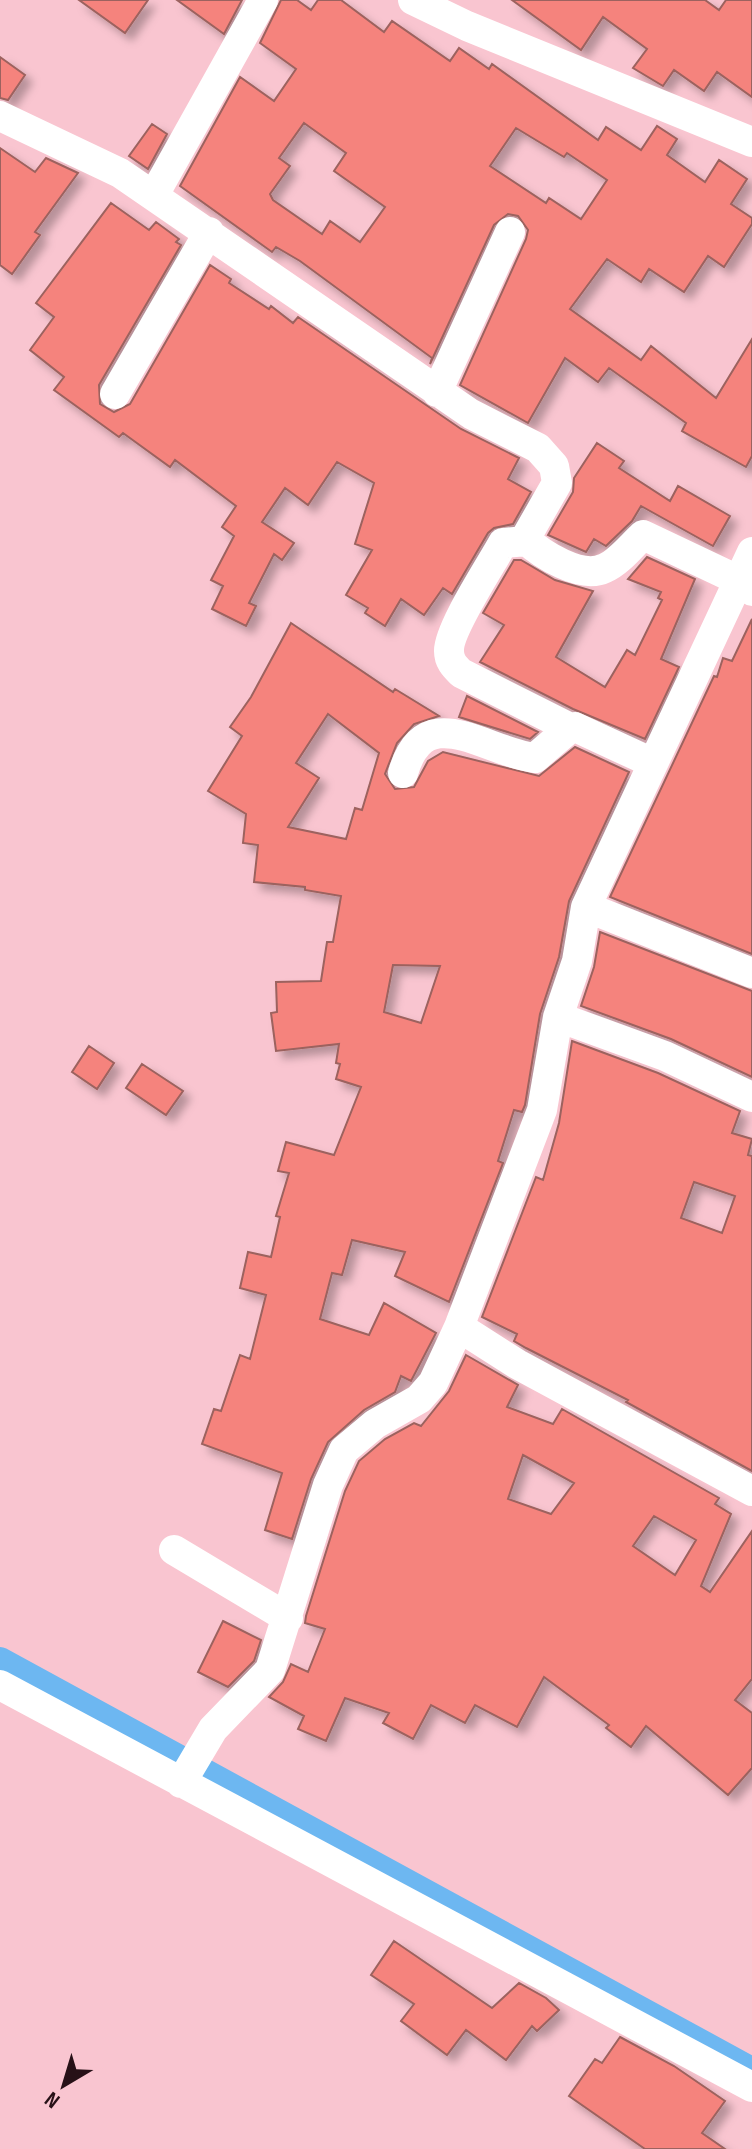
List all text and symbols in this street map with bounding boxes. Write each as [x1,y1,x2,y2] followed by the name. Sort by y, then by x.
[24,2045,104,2125] north arrow
[40,2085,66,2114] text: N

